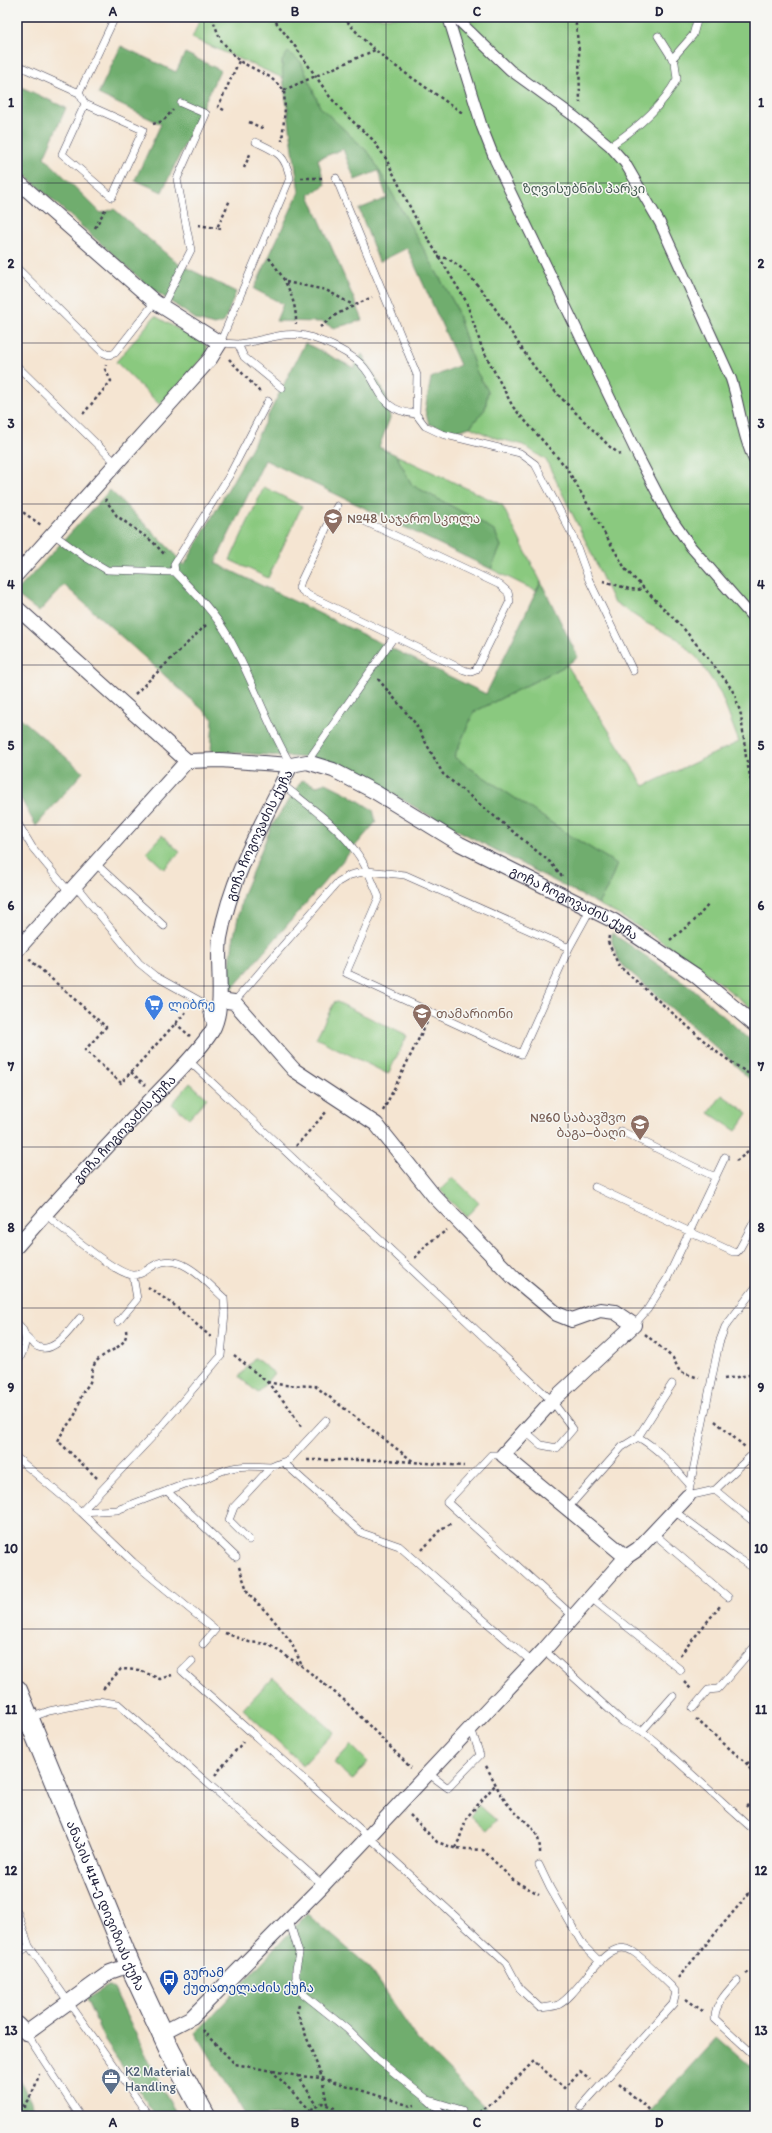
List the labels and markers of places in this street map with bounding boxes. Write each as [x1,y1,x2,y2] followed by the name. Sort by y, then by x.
[322,507,344,535] school or university icon: №48 საჯარო სკოლა
[347,511,480,527] place label: №48 საჯარო სკოლა
[143,993,165,1021] supermarket icon: ლიბრე
[168,997,215,1013] place label: ლიბრე
[411,1002,433,1030] school or university icon: თამარიონი
[436,1006,513,1021] place label: თამარიონი
[530,1110,626,1141] place label: №60 საბავშვო ბაგა–ბაღი
[629,1113,651,1141] school or university icon: №60 საბავშვო ბაგა–ბაღი
[183,1965,314,1996] place label: გურამ ქუთათელაძის ქუჩა
[158,1968,180,1996] bus stop icon: გურამ ქუთათელაძის ქუჩა
[125,2064,190,2094] place label: K2 Material Handling
[100,2067,122,2095] office icon: K2 Material Handling

